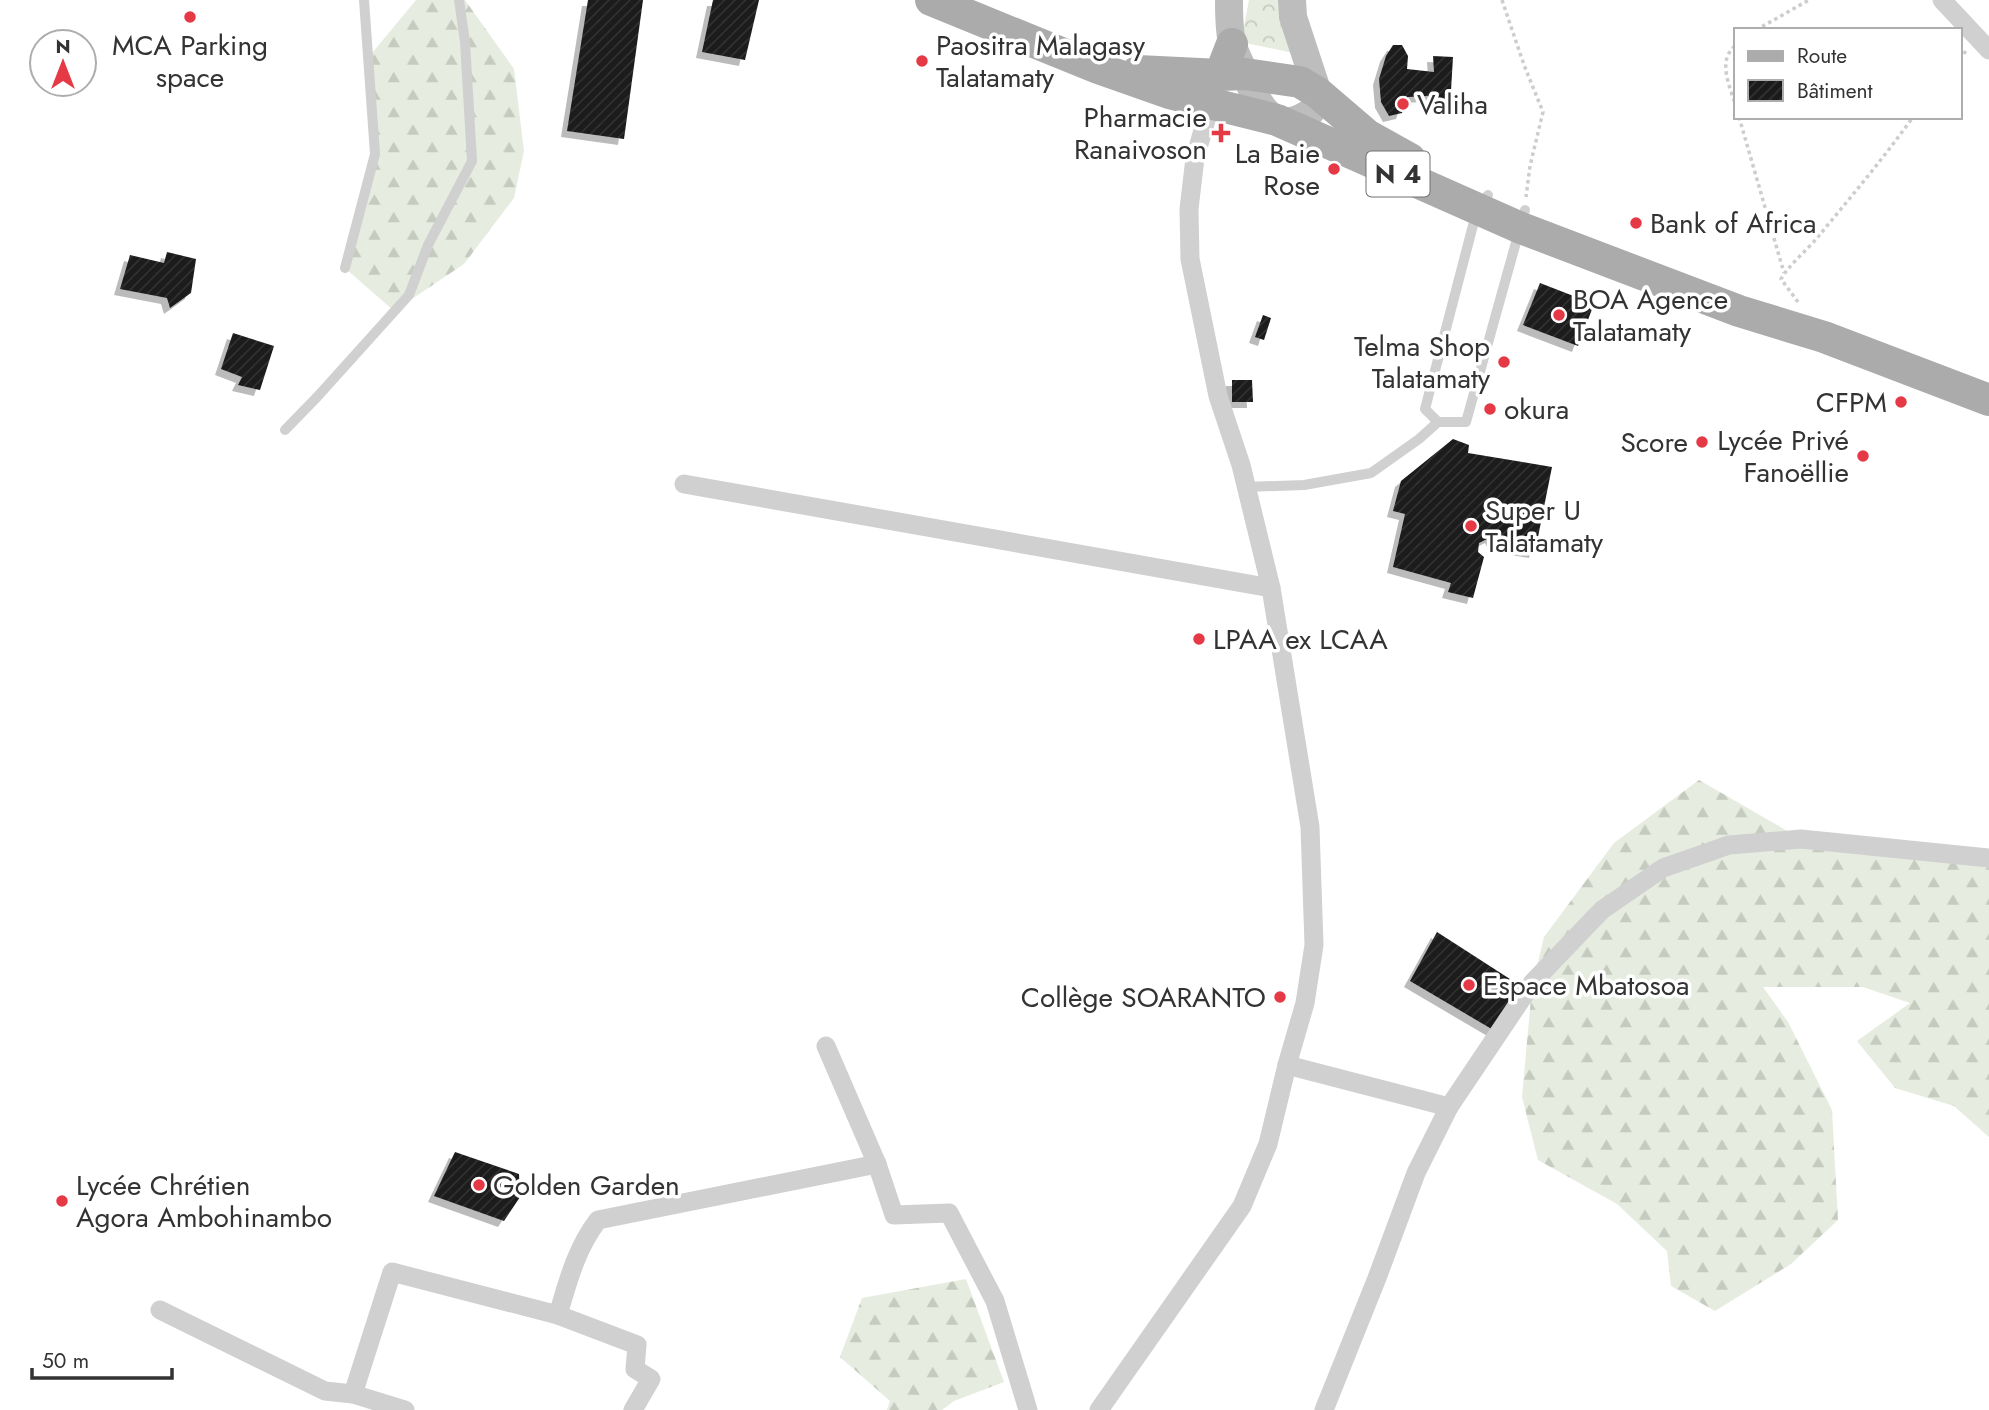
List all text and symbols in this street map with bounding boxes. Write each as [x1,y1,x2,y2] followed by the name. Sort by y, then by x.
[182,9,198,25] marker: MCA Parking space
[112,25,268,98] place label: MCA Parking space
[936,25,1146,98] place label: Paositra Malagasy Talatamaty
[28,28,98,98] north arrow
[1734,28,1961,119] legend
[55,33,71,60] text: N
[1797,41,1847,71] text: Route
[914,53,930,69] marker: Paositra Malagasy Talatamaty
[1797,76,1873,106] text: Bâtiment
[1417,84,1488,125] place label: Valiha
[1395,96,1411,112] marker: Valiha
[1074,97,1207,170] place label: Pharmacie Ranaivoson
[1213,125,1229,141] marker: Pharmacie Ranaivoson
[1235,133,1320,206] place label: La Baie Rose
[1366,152,1430,196] road number: N 4
[1326,161,1342,177] marker: La Baie Rose
[1650,203,1816,244] place label: Bank of Africa
[1628,215,1644,231] marker: Bank of Africa
[1573,279,1728,352] place label: BOA Agence Talatamaty
[1551,307,1567,323] marker: BOA Agence Talatamaty
[1354,326,1491,399] place label: Telma Shop Talatamaty
[1496,354,1512,370] marker: Telma Shop Talatamaty
[1816,382,1887,423] place label: CFPM
[1504,389,1569,430] place label: okura
[1893,394,1909,410] marker: CFPM
[1482,401,1498,417] marker: okura
[1717,420,1849,493] place label: Lycée Privé Fanoëllie
[1620,422,1688,463] place label: Score
[1694,434,1710,450] marker: Score
[1855,448,1871,464] marker: Lycée Privé Fanoëllie
[1485,490,1604,563] place label: Super U Talatamaty
[1463,518,1479,534] marker: Super U Talatamaty
[1213,619,1388,660] place label: LPAA ex LCAA
[1191,631,1207,647] marker: LPAA ex LCAA
[1483,965,1689,1006] place label: Espace Mbatosoa
[1021,977,1266,1018] place label: Collège SOARANTO
[1461,977,1477,993] marker: Espace Mbatosoa
[1272,989,1288,1005] marker: Collège SOARANTO
[76,1165,332,1238] place label: Lycée Chrétien Agora Ambohinambo
[493,1165,680,1206] place label: Golden Garden
[471,1177,487,1193] marker: Golden Garden
[54,1193,70,1209] marker: Lycée Chrétien Agora Ambohinambo
[32,1336,172,1380] scale bar
[42,1346,89,1376] text: 50 m

